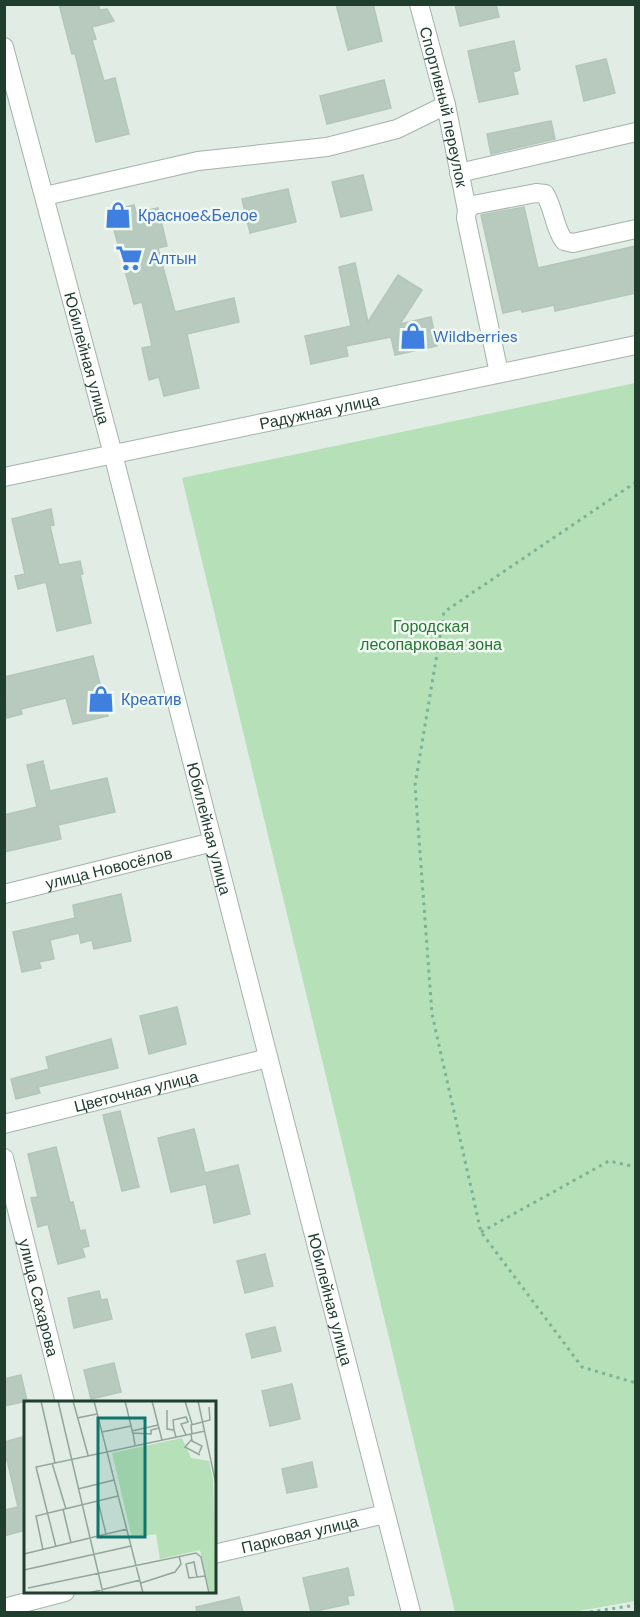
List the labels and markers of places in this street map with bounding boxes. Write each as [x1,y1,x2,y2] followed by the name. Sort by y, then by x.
[103,200,133,230] shop icon: Красное&Белое
[138,205,258,226] place label: Красное&Белое
[114,243,144,273] supermarket icon: Алтын
[149,248,197,269] place label: Алтын
[398,321,428,351] shop icon: Wildberries
[433,326,518,347] place label: Wildberries
[86,684,116,714] shop icon: Креатив
[121,689,181,710] place label: Креатив

